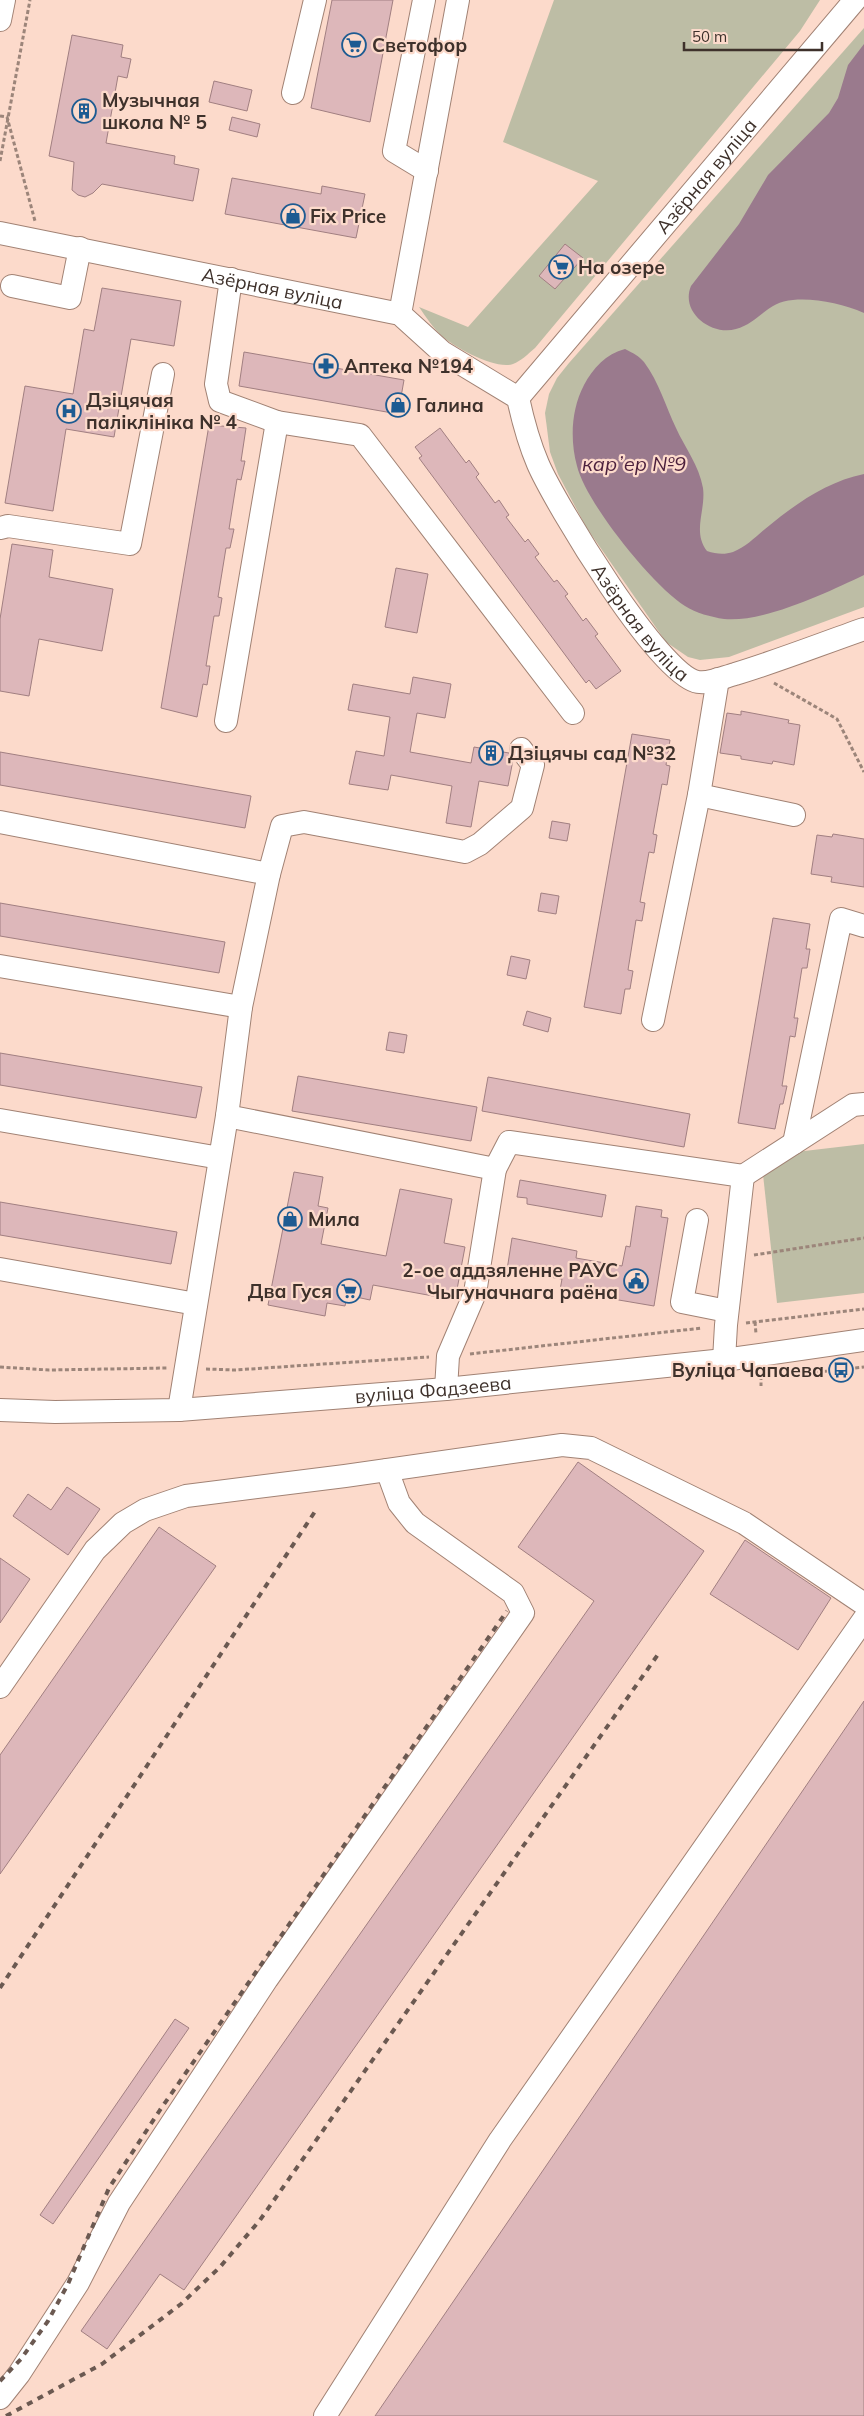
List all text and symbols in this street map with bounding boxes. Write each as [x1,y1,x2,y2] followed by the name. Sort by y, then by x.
[684,20,822,52] scale bar
[692,27,727,46] text: 50 m
[341,32,367,58] supermarket icon: Светофор
[372,33,467,57] place label: Светофор
[102,88,207,134] place label: Музычная школа № 5
[71,98,97,124] building icon: Музычная школа № 5
[651,113,762,238] street label: Азёрная вуліца
[280,203,306,229] shop icon: Fix Price
[310,204,386,228] place label: Fix Price
[548,254,574,280] supermarket icon: На озере
[578,255,665,279] place label: На озере
[200,262,345,314] street label: Азёрная вуліца
[313,353,339,379] pharmacy icon: Аптека №194
[344,354,474,378] place label: Аптека №194
[86,388,238,434] place label: Дзіцячая паліклініка № 4
[385,392,411,418] shop icon: Галина
[416,393,484,417] place label: Галина
[56,398,82,424] hospital icon: Дзіцячая паліклініка № 4
[582,451,686,476] water label: карʼер №9
[587,559,694,687] street label: Азёрная вуліца
[478,740,504,766] building icon: Дзіцячы сад №32
[508,741,676,765] place label: Дзіцячы сад №32
[277,1206,303,1232] shop icon: Мила
[308,1207,360,1231] place label: Мила
[402,1258,618,1304] place label: 2-ое аддзяленне РАУС Чыгуначнага раёна
[623,1268,649,1294] public building icon: 2-ое аддзяленне РАУС Чыгуначнага раёна
[336,1278,362,1304] supermarket icon: Два Гуся
[248,1279,332,1303] place label: Два Гуся
[828,1357,854,1383] bus stop icon: Вуліца Чапаева
[672,1358,824,1382] place label: Вуліца Чапаева
[354,1370,512,1408] street label: вуліца Фадзеева

